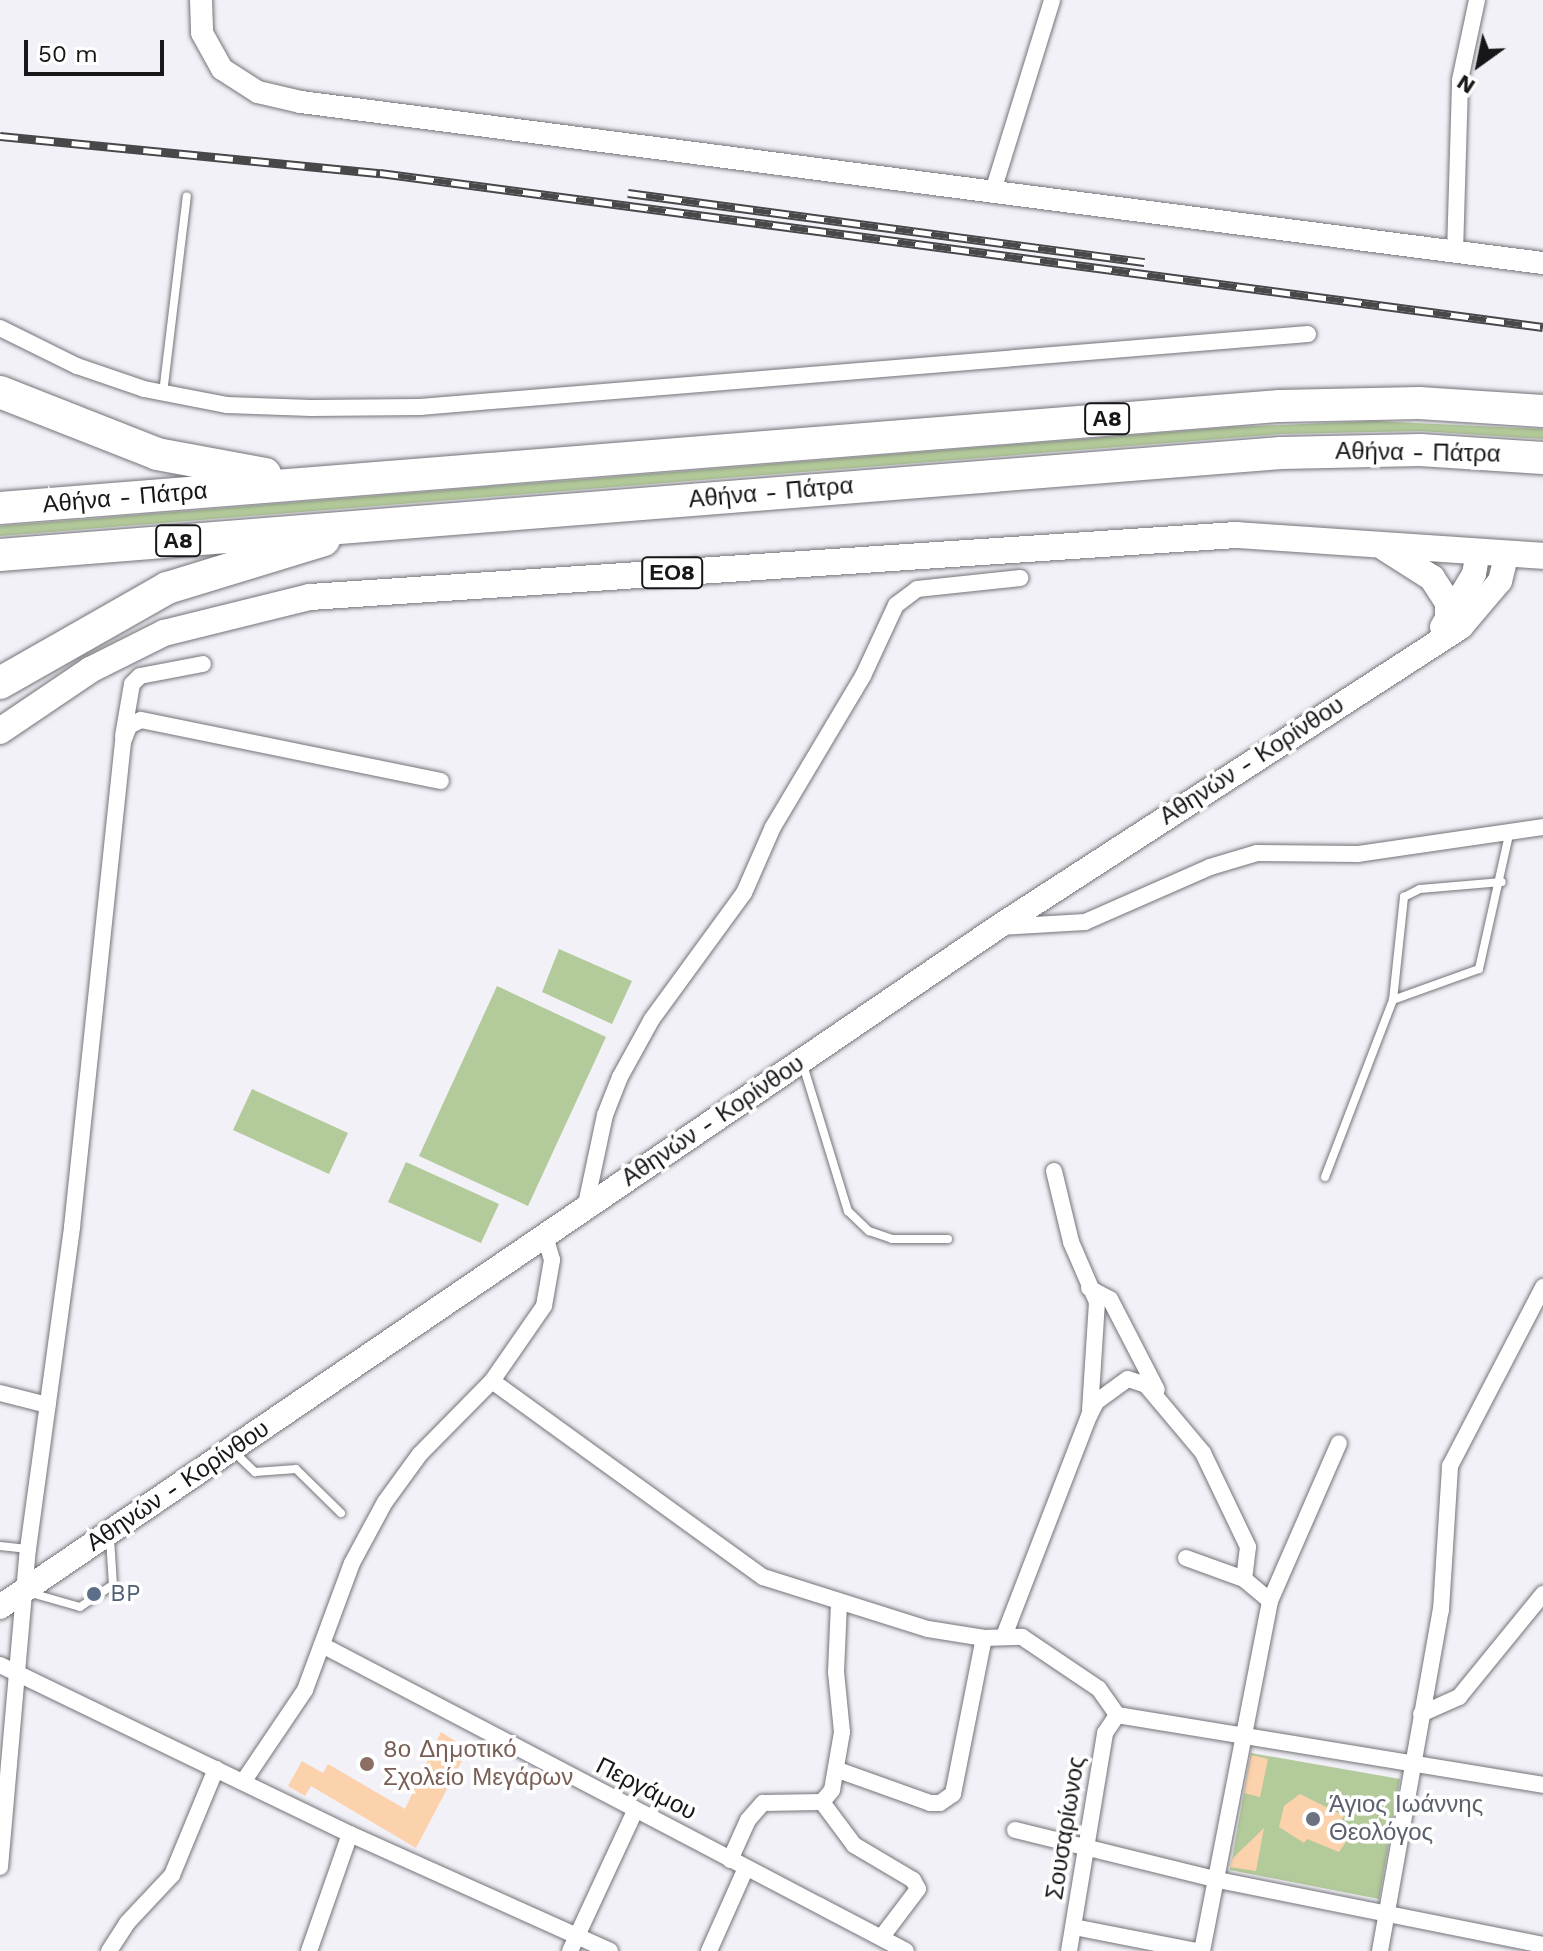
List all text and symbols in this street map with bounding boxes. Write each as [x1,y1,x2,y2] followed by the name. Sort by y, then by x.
[28,24,168,74] scale bar
[1439,24,1519,104] north arrow
[38,40,98,68] text: 50 m
[1452,70,1479,99] text: N
[1083,401,1131,437] road number: Α8
[1335,437,1501,469] street label: Αθήνα - Πάτρα
[687,471,855,515] street label: Αθήνα - Πάτρα
[41,476,209,520] street label: Αθήνα - Πάτρα
[154,523,202,559] road number: Α8
[640,555,704,591] road number: ΕΟ8
[1154,691,1350,831] street label: Αθηνών - Κορίνθου
[616,1049,810,1193] street label: Αθηνών - Κορίνθου
[81,1414,275,1558] street label: Αθηνών - Κορίνθου
[110,1580,140,1608] place label: BP
[85,1585,103,1603] marker: BP
[383,1736,573,1792] place label: 8ο Δημοτικό Σχολείο Μεγάρων
[591,1751,701,1827] street label: Περγάμου
[1040,1754,1092,1902] street label: Σουσαρίωνος
[358,1755,376,1773] marker: 8ο Δημοτικό Σχολείο Μεγάρων
[1329,1791,1483,1847] place label: Άγιος Ιωάννης Θεολόγος
[1304,1810,1322,1828] marker: Άγιος Ιωάννης Θεολόγος

